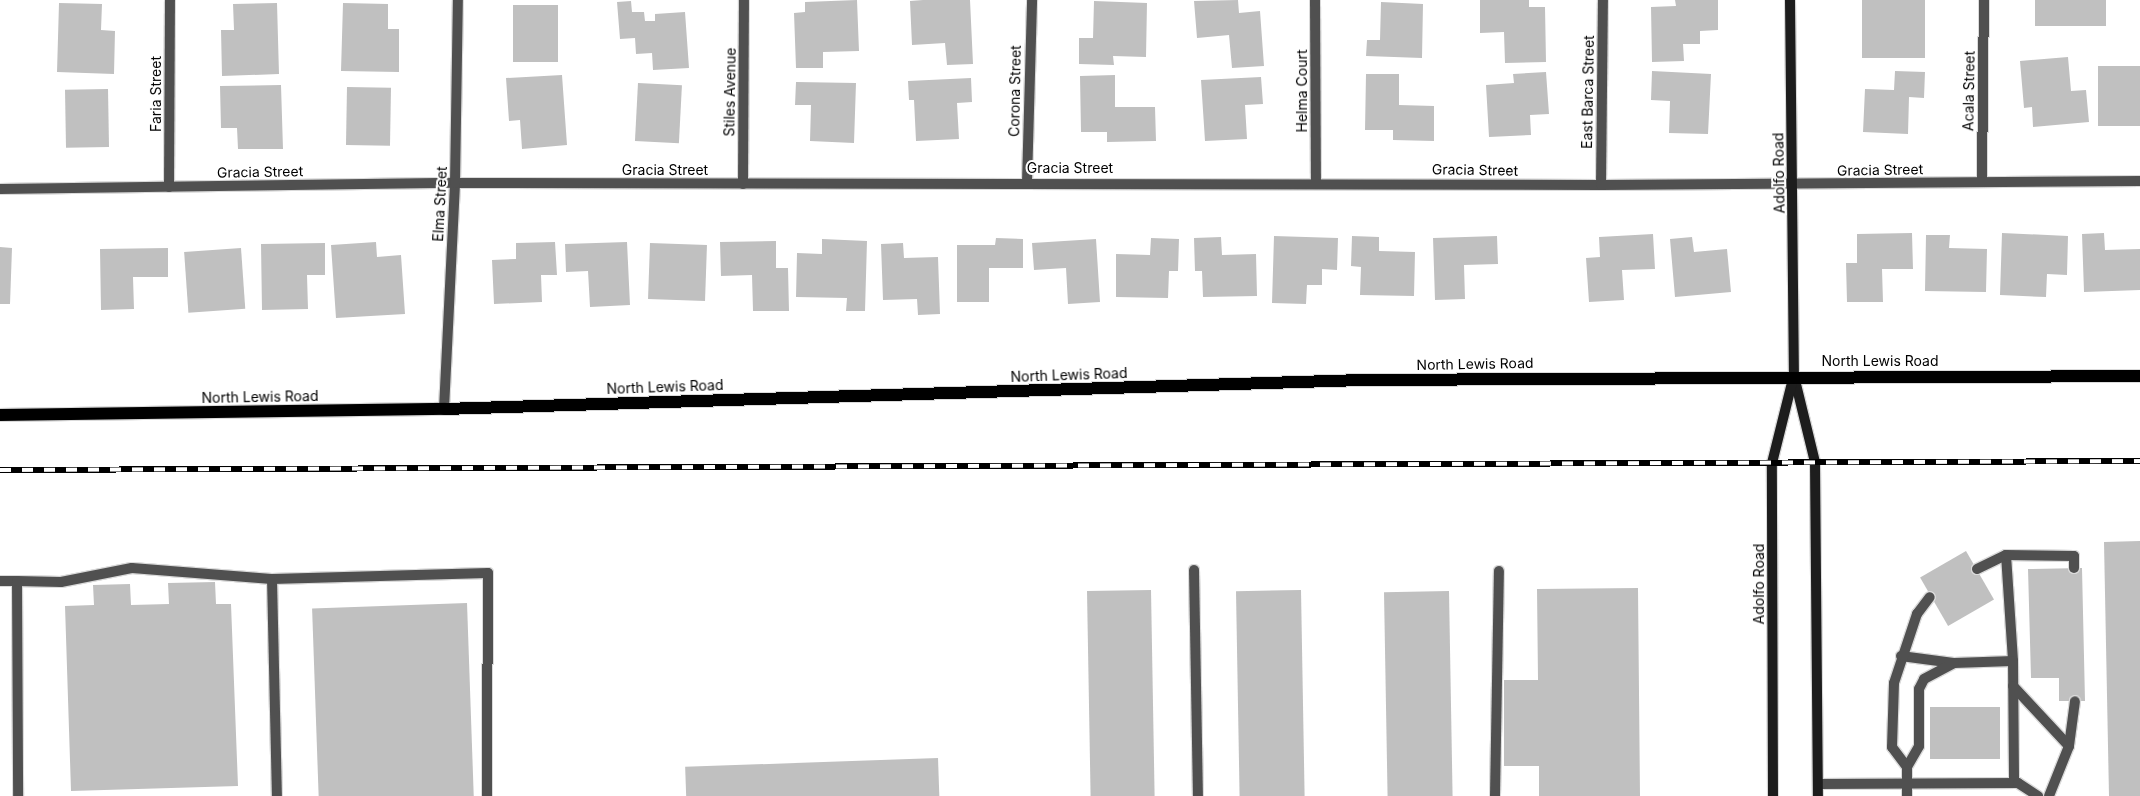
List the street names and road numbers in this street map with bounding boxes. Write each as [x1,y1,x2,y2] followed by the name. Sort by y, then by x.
[1579,35,1597,149] street label: East Barca Street
[1006,45,1024,137] street label: Corona Street
[721,47,739,137] street label: Stiles Avenue
[1294,50,1310,132] street label: Helma Court
[1960,51,1978,131] street label: Acala Street
[148,56,164,132] street label: Faria Street
[1770,132,1788,214] street label: Adolfo Road
[1027,160,1113,176] street label: Gracia Street
[1432,161,1518,179] street label: Gracia Street
[1837,161,1923,179] street label: Gracia Street
[622,162,708,178] street label: Gracia Street
[217,163,303,181] street label: Gracia Street
[430,166,450,242] street label: Elma Street
[1822,353,1938,369] street label: North Lewis Road
[1416,355,1534,373] street label: North Lewis Road
[1010,365,1128,385] street label: North Lewis Road
[606,377,724,397] street label: North Lewis Road
[201,388,319,406] street label: North Lewis Road
[1751,544,1767,624] street label: Adolfo Road

